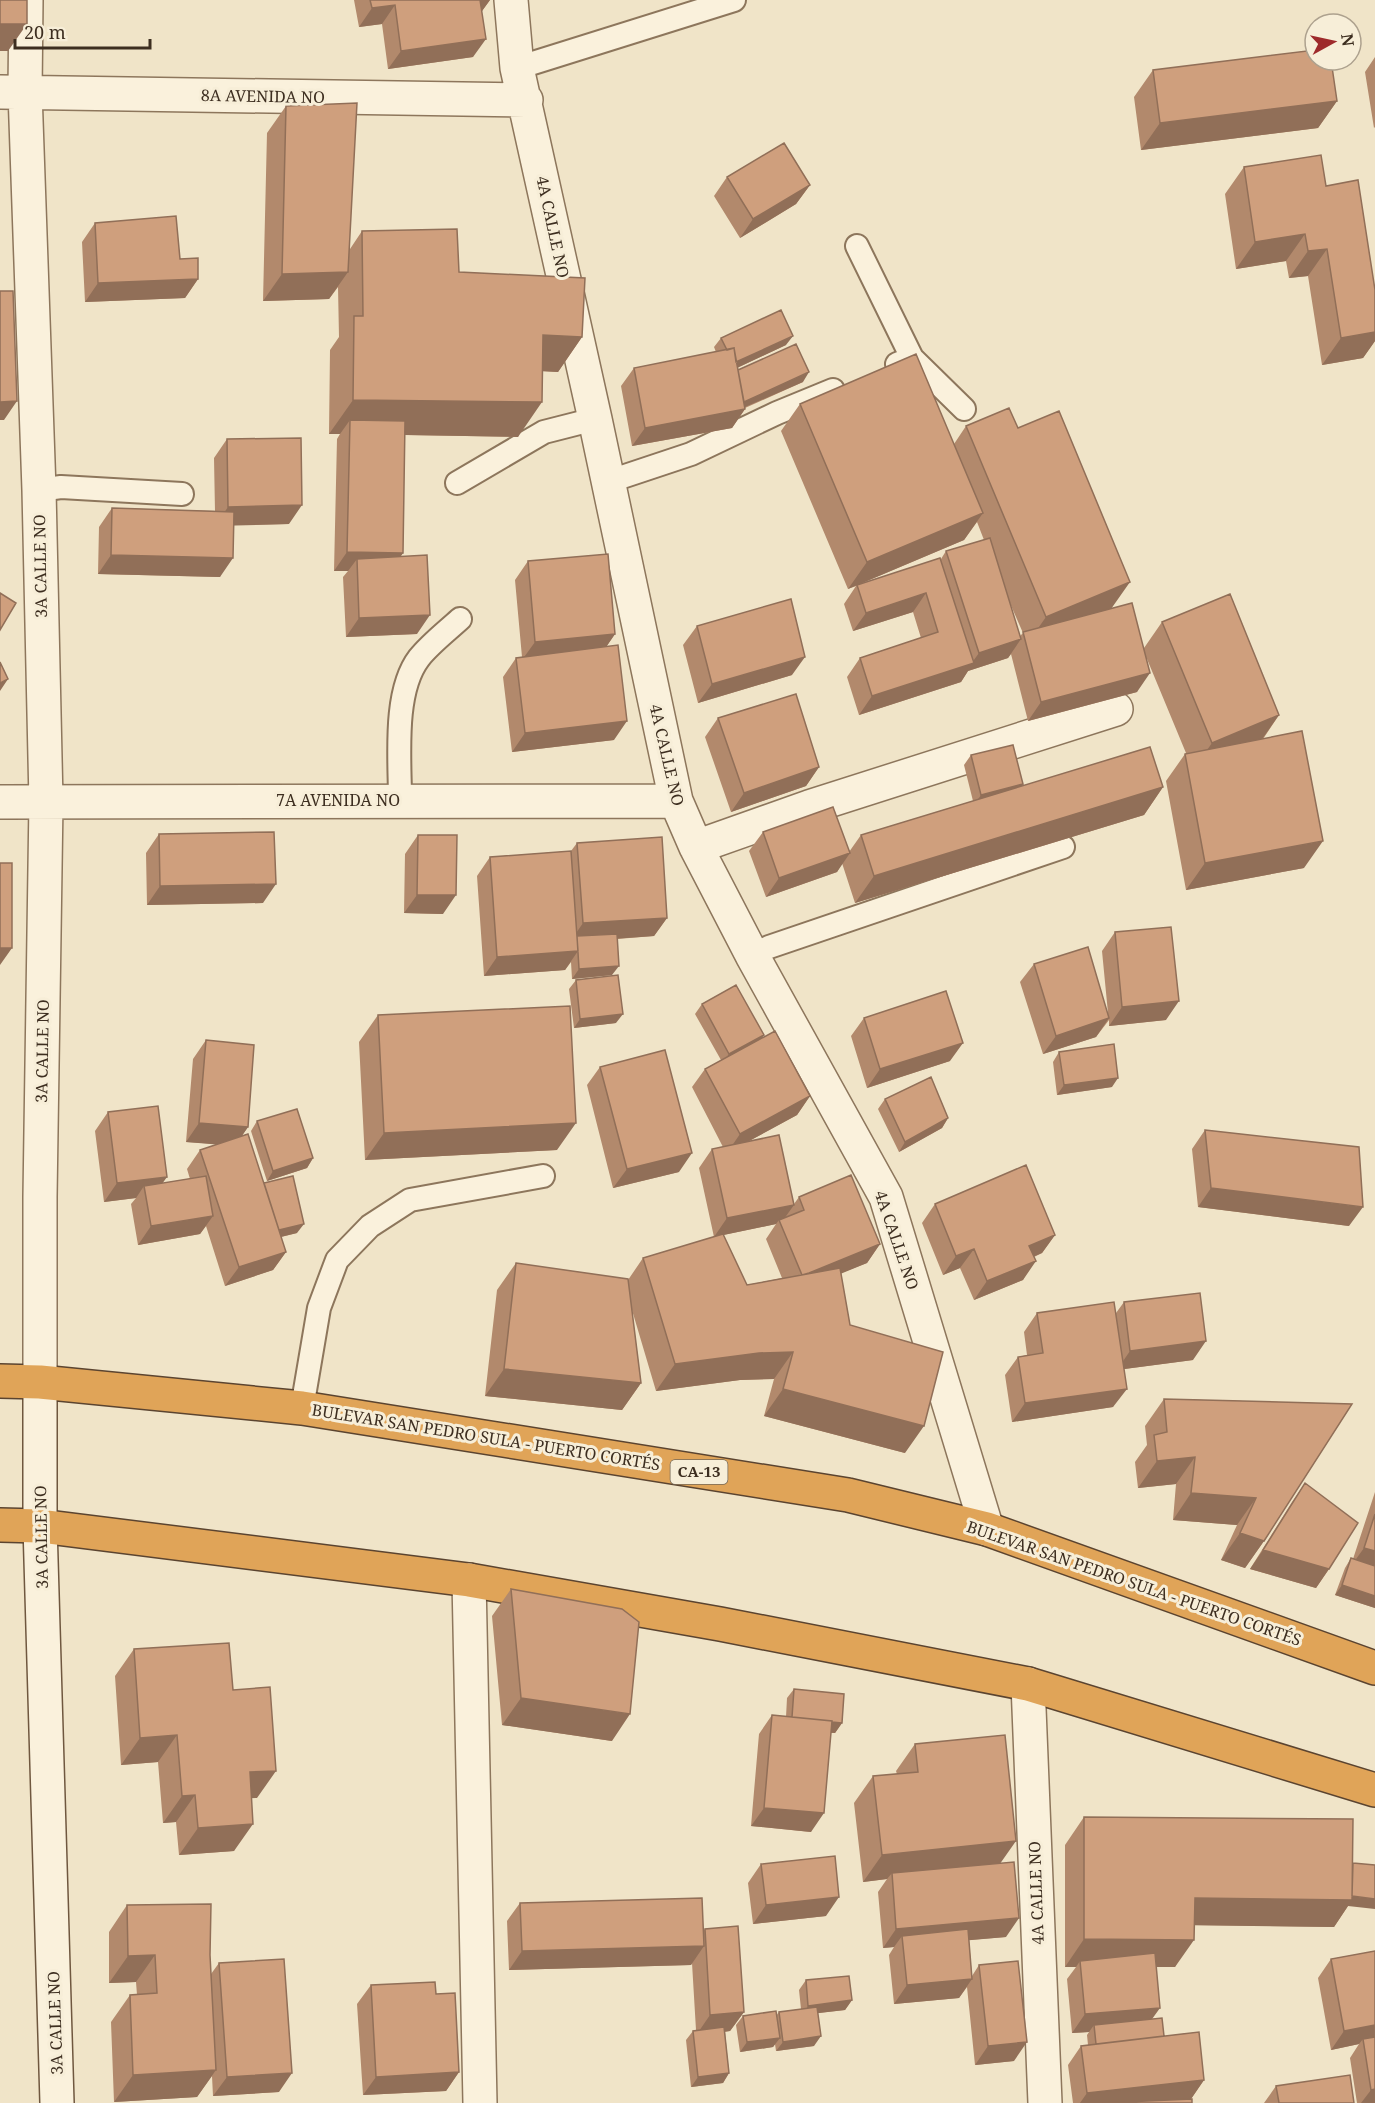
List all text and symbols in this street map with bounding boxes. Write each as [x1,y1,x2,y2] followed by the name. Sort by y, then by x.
[15,12,150,50] scale bar
[1303,12,1363,72] north arrow
[24,20,66,44] text: 20 m
[1336,32,1360,48] text: N
[201,84,325,108] street label: 8A AVENIDA NO
[531,174,575,280] street label: 4A CALLE NO
[28,514,52,618] street label: 3A CALLE NO
[645,702,689,808] street label: 4A CALLE NO
[276,789,400,811] street label: 7A AVENIDA NO
[30,999,54,1103] street label: 3A CALLE NO
[870,1187,924,1293] street label: 4A CALLE NO
[310,1399,662,1475] street label: BULEVAR SAN PEDRO SULA - PUERTO CORTÉS
[670,1460,728,1484] road number: CA-13
[29,1485,53,1589] street label: 3A CALLE NO
[964,1515,1304,1651] street label: BULEVAR SAN PEDRO SULA - PUERTO CORTÉS
[1023,1841,1049,1945] street label: 4A CALLE NO
[42,1971,68,2075] street label: 3A CALLE NO

